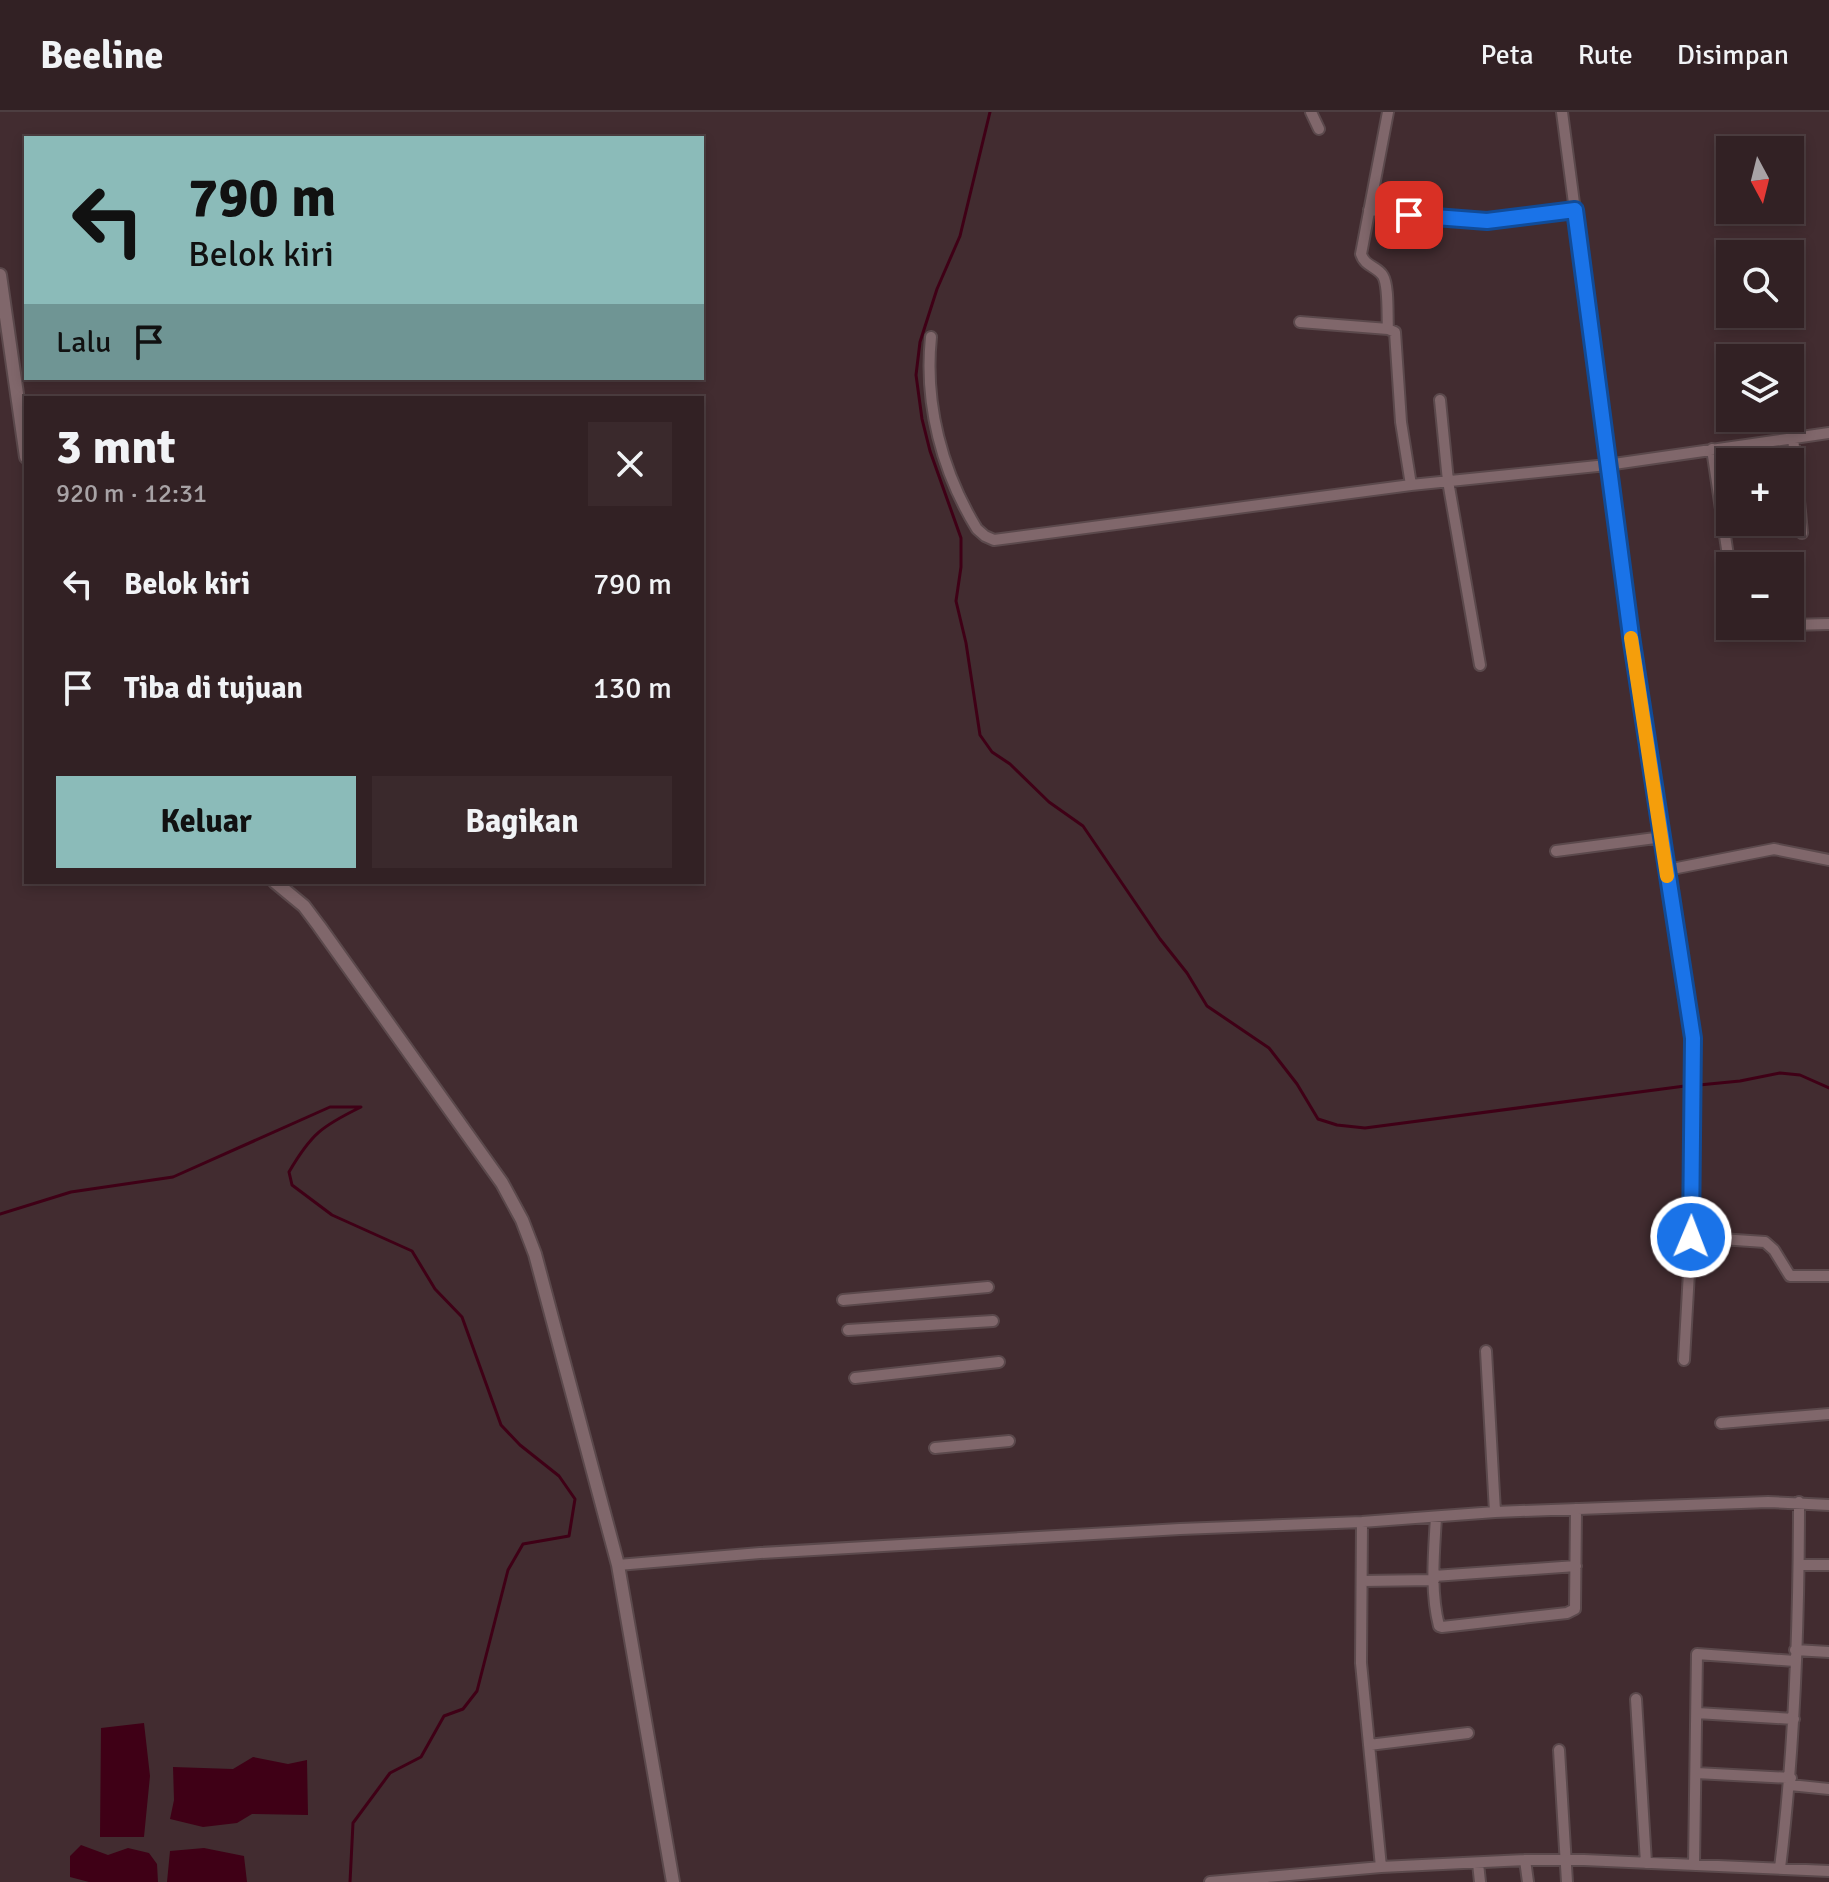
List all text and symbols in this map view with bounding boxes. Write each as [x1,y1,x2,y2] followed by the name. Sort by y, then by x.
[40,32,163,79] text: Beeline
[1481,38,1534,72] text: Peta
[1578,38,1633,72] text: Rute
[1677,38,1789,72] text: Disimpan
[1716,136,1804,224] north arrow
[1716,136,1804,640] map controls
[188,163,336,232] text: 790 m
[56,168,160,272] icon: left
[1375,181,1443,249] pin
[1387,193,1431,237] icon: arrive
[188,232,334,277] text: Belok kiri
[1716,240,1804,328] button: search
[127,320,171,364] icon: arrive
[56,324,111,361] text: Lalu
[1716,344,1804,432] button: layers
[56,418,176,477] text: 3 mnt
[588,422,672,506] button: close
[1716,448,1804,536] button: +
[56,478,207,510] text: 920 m · 12:31
[1716,552,1804,640] button: −
[56,562,100,606] icon: left
[124,566,250,603] text: Belok kiri
[593,566,672,603] text: 790 m
[56,666,100,710] icon: arrive
[124,670,303,707] text: Tiba di tujuan
[593,670,672,707] text: 130 m
[56,776,356,868] button: Keluar
[372,776,672,868] button: Bagikan
[1649,1195,1733,1279] position arrow

